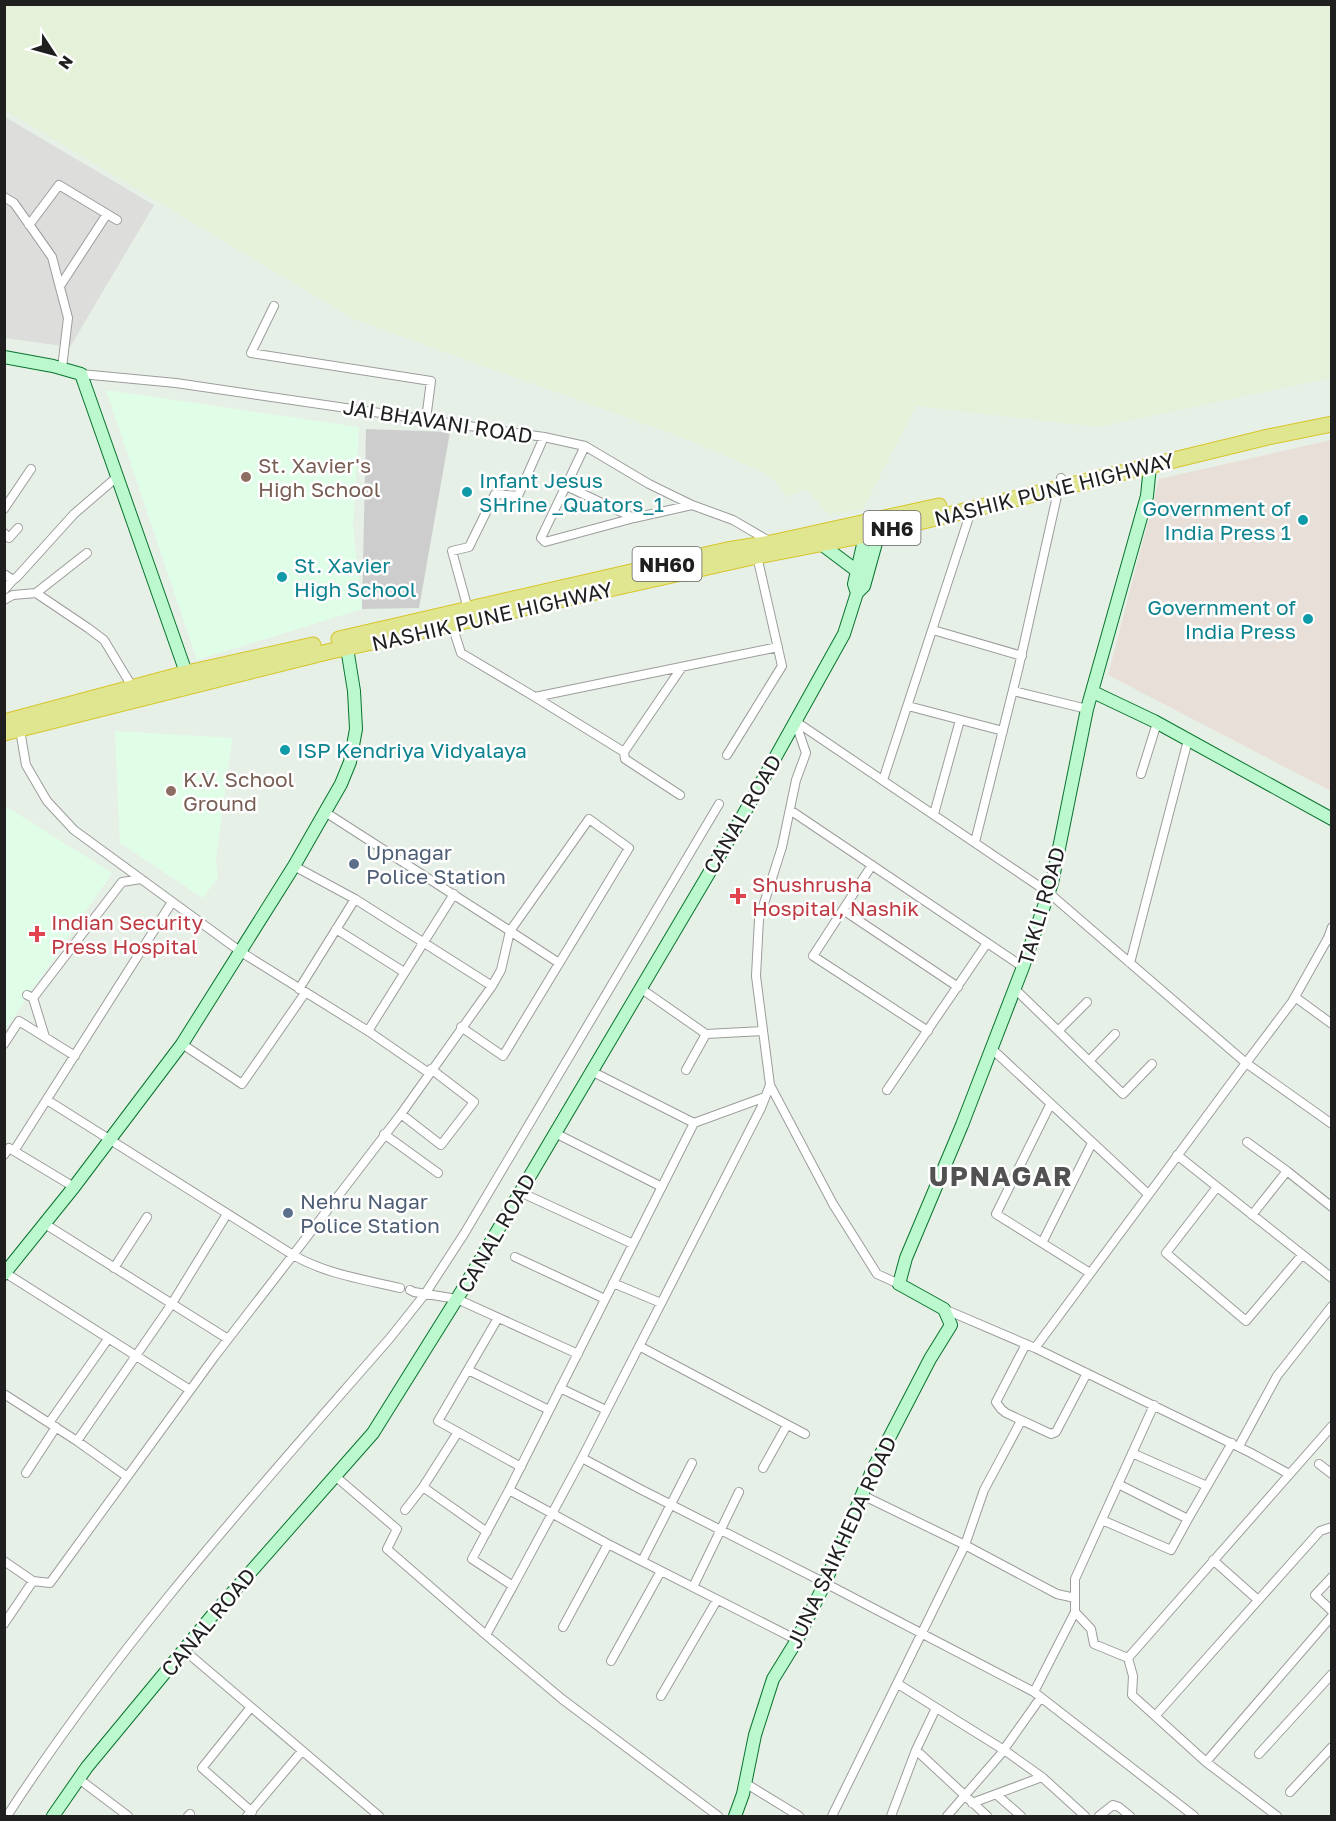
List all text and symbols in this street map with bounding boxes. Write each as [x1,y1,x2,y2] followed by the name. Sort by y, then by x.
[24,24,84,84] north arrow
[54,52,78,74] text: N
[341,393,535,449] street label: JAI BHAVANI ROAD
[931,446,1177,531] street label: NASHIK PUNE HIGHWAY
[258,452,380,502] place label: St. Xavier's High School
[479,467,664,517] place label: Infant Jesus SHrine _Quators_1
[239,470,253,484] marker: St. Xavier's High School
[460,485,474,499] marker: Infant Jesus SHrine _Quators_1
[1142,495,1291,545] place label: Government of India Press 1
[864,511,920,545] road number: NH6
[1296,513,1310,527] marker: Government of India Press 1
[632,547,702,581] road number: NH60
[294,552,416,602] place label: St. Xavier High School
[275,570,289,584] marker: St. Xavier High School
[369,576,615,656] street label: NASHIK PUNE HIGHWAY
[1147,594,1296,644] place label: Government of India Press
[1301,612,1315,626] marker: Government of India Press
[297,737,527,763] place label: ISP Kendriya Vidyalaya
[278,743,292,757] marker: ISP Kendriya Vidyalaya
[697,750,787,878] street label: CANAL ROAD
[183,766,294,816] place label: K.V. School Ground
[164,784,178,798] marker: K.V. School Ground
[366,839,506,889] place label: Upnagar Police Station
[1012,844,1070,968] street label: TAKLI ROAD
[347,857,361,871] marker: Upnagar Police Station
[752,871,919,921] place label: Shushrusha Hospital, Nashik
[729,887,747,905] marker: Shushrusha Hospital, Nashik
[51,909,203,959] place label: Indian Security Press Hospital
[28,925,46,943] marker: Indian Security Press Hospital
[929,1160,1073,1192] district label: UPNAGAR
[451,1169,541,1297] street label: CANAL ROAD
[300,1188,440,1238] place label: Nehru Nagar Police Station
[281,1206,295,1220] marker: Nehru Nagar Police Station
[780,1432,902,1652] street label: JUNA SAIKHEDA ROAD
[155,1563,261,1681] street label: CANAL ROAD

